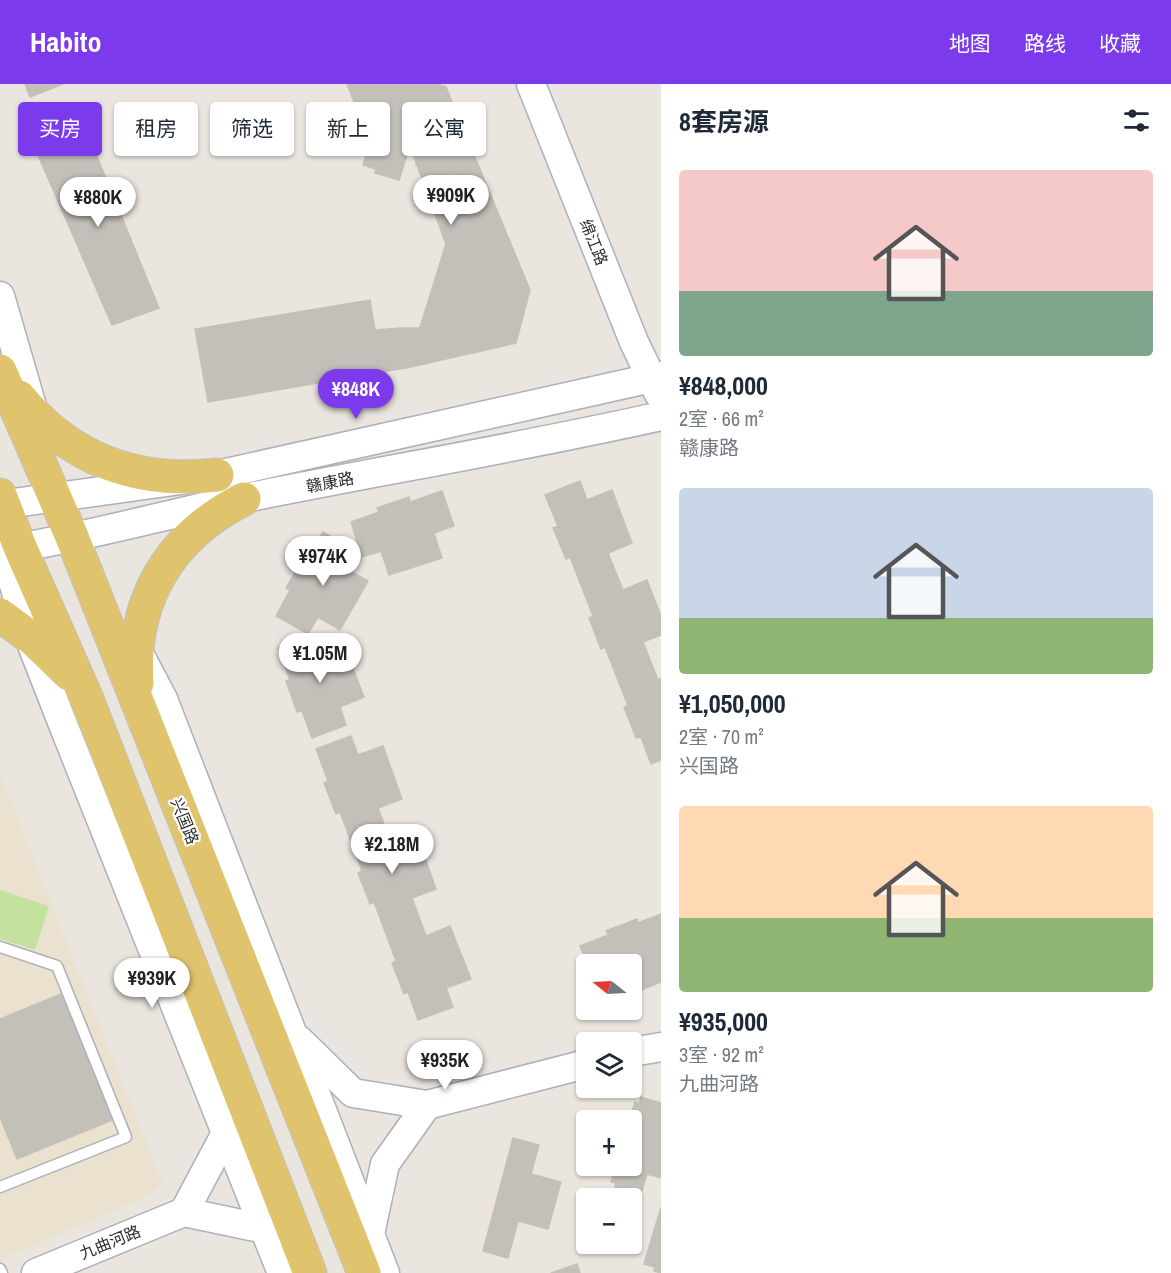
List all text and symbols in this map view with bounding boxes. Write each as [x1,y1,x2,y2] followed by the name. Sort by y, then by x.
[30,23,101,61] text: Habito
[949,29,991,58] text: 地图
[1024,29,1066,58] text: 路线
[1099,29,1141,58] text: 收藏
[18,102,102,156] chip: 买房
[114,102,198,156] chip: 租房
[210,102,294,156] chip: 筛选
[306,102,390,156] chip: 新上
[402,102,486,156] chip: 公寓
[679,104,769,139] text: 8套房源
[1120,104,1153,137] icon: filters
[409,175,493,226] pin: ¥909K
[56,177,140,228] pin: ¥880K
[427,181,475,208] text: ¥909K
[74,183,122,210] text: ¥880K
[862,209,970,317] icon: home
[575,216,613,268] street label: 绵江路
[679,368,768,403] text: ¥848,000
[314,369,398,420] pin: ¥848K
[332,375,380,402] text: ¥848K
[679,405,764,432] text: 2室 · 66 m²
[679,434,739,461] text: 赣康路
[304,467,356,497] street label: 赣康路
[862,527,970,635] icon: home
[281,536,365,587] pin: ¥974K
[299,542,347,569] text: ¥974K
[271,633,369,684] pin: ¥1.05M
[293,639,347,666] text: ¥1.05M
[679,686,786,721] text: ¥1,050,000
[679,723,764,750] text: 2室 · 70 m²
[679,752,739,779] text: 兴国路
[166,795,204,847] street label: 兴国路
[343,824,441,875] pin: ¥2.18M
[365,830,419,857] text: ¥2.18M
[862,845,970,953] icon: home
[576,954,642,1020] north arrow
[576,954,642,1254] map controls
[110,958,194,1009] pin: ¥939K
[128,964,176,991] text: ¥939K
[679,1004,768,1039] text: ¥935,000
[576,1032,642,1098] button: layers
[403,1040,487,1091] pin: ¥935K
[679,1041,764,1068] text: 3室 · 92 m²
[421,1046,469,1073] text: ¥935K
[679,1070,759,1097] text: 九曲河路
[576,1110,642,1176] button: +
[576,1188,642,1254] button: −
[76,1220,144,1264] street label: 九曲河路

